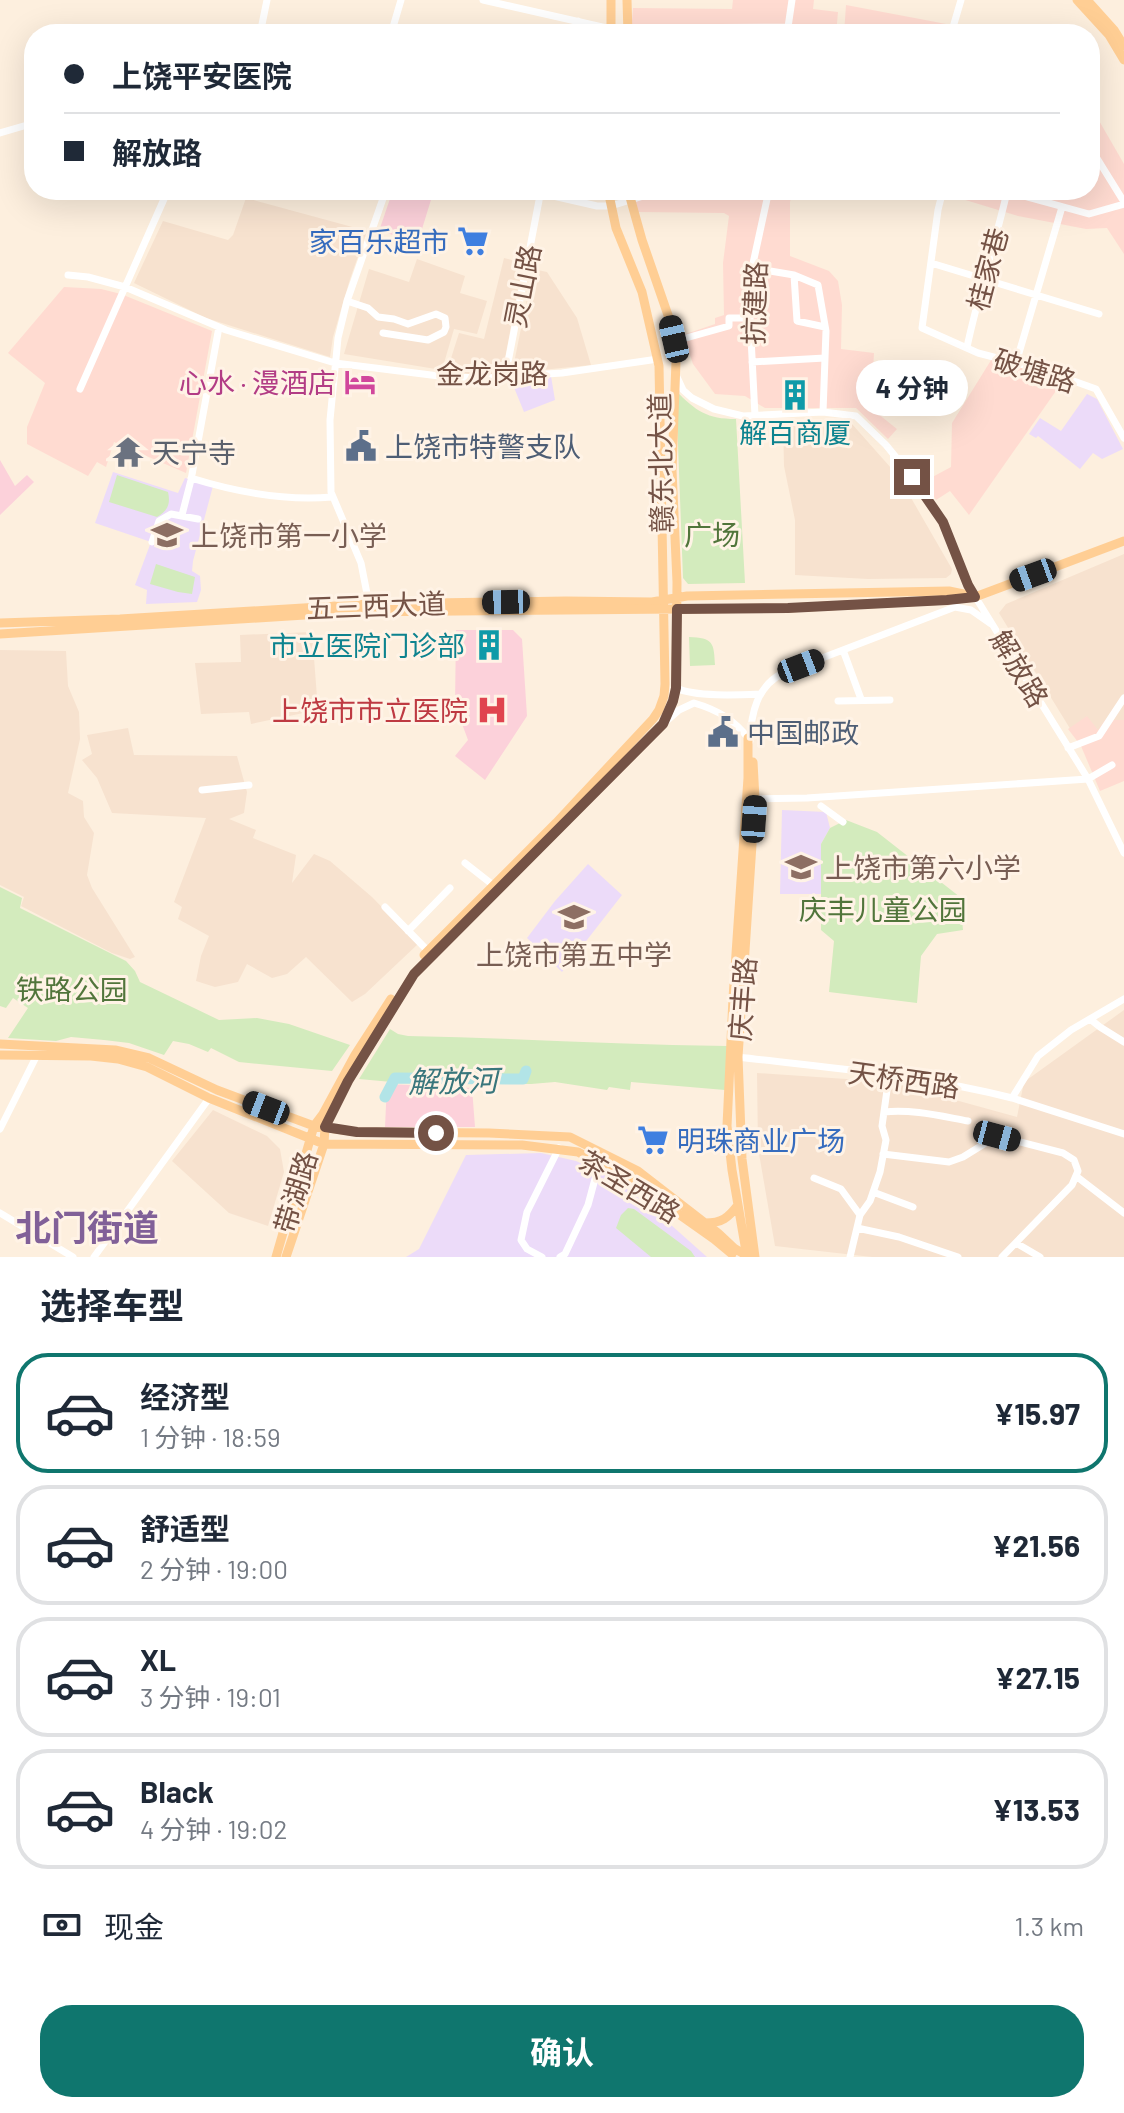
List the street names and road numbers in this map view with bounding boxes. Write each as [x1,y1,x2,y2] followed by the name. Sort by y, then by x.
[960,224,1014,314] street label: 桂家巷
[497,242,547,330] street label: 灵山路
[736,260,772,346] street label: 抗建路
[990,341,1080,399] street label: 破塘路
[436,356,548,390] street label: 金龙岗路
[642,393,678,533] street label: 赣东北大道
[305,586,447,624] street label: 五三西大道
[984,623,1056,713] street label: 解放路
[722,956,762,1042] street label: 庆丰路
[846,1054,962,1104] street label: 天桥西路
[573,1143,687,1229] street label: 茶圣西路
[266,1147,324,1237] street label: 带湖路

